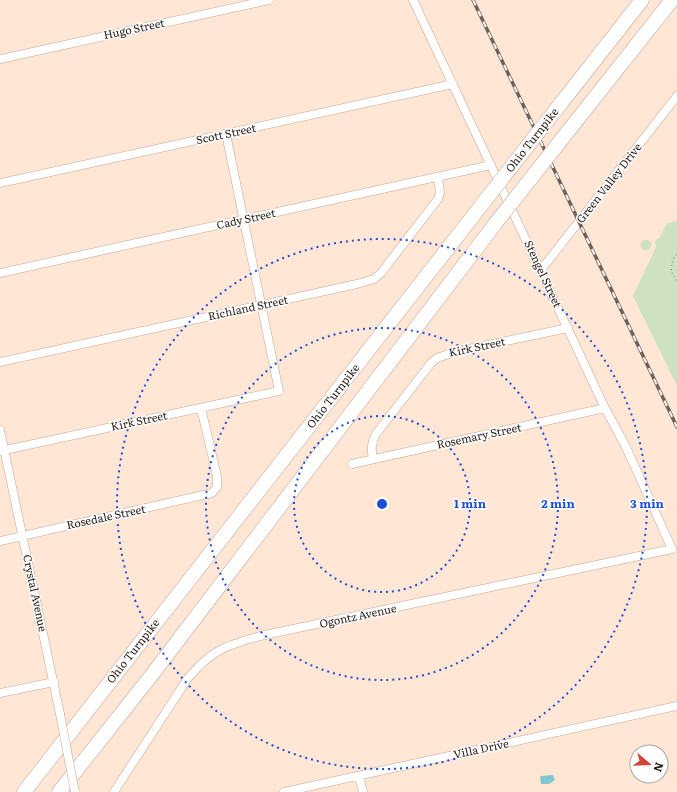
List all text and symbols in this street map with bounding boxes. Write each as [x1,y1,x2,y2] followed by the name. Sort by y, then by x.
[102,14,166,42] street label: Hugo Street
[501,104,562,175] street label: Ohio Turnpike
[194,119,258,147] street label: Scott Street
[572,139,645,226] street label: Green Valley Drive
[215,204,277,232] street label: Cady Street
[521,237,567,310] street label: Stengel Street
[206,291,290,323] street label: Richland Street
[447,332,507,360] street label: Kirk Street
[302,360,363,431] street label: Ohio Turnpike
[109,406,169,434] street label: Kirk Street
[435,418,523,452] street label: Rosemary Street
[454,494,487,512] text: 1 min
[541,494,575,512] text: 2 min
[630,494,665,512] text: 3 min
[375,497,389,511] centre of rings
[65,500,147,532] street label: Rosedale Street
[20,553,52,633] street label: Crystal Avenue
[318,599,398,631] street label: Ogontz Avenue
[102,615,163,686] street label: Ohio Turnpike
[452,734,510,762] street label: Villa Drive
[629,744,669,784] north arrow
[650,761,668,775] text: N

